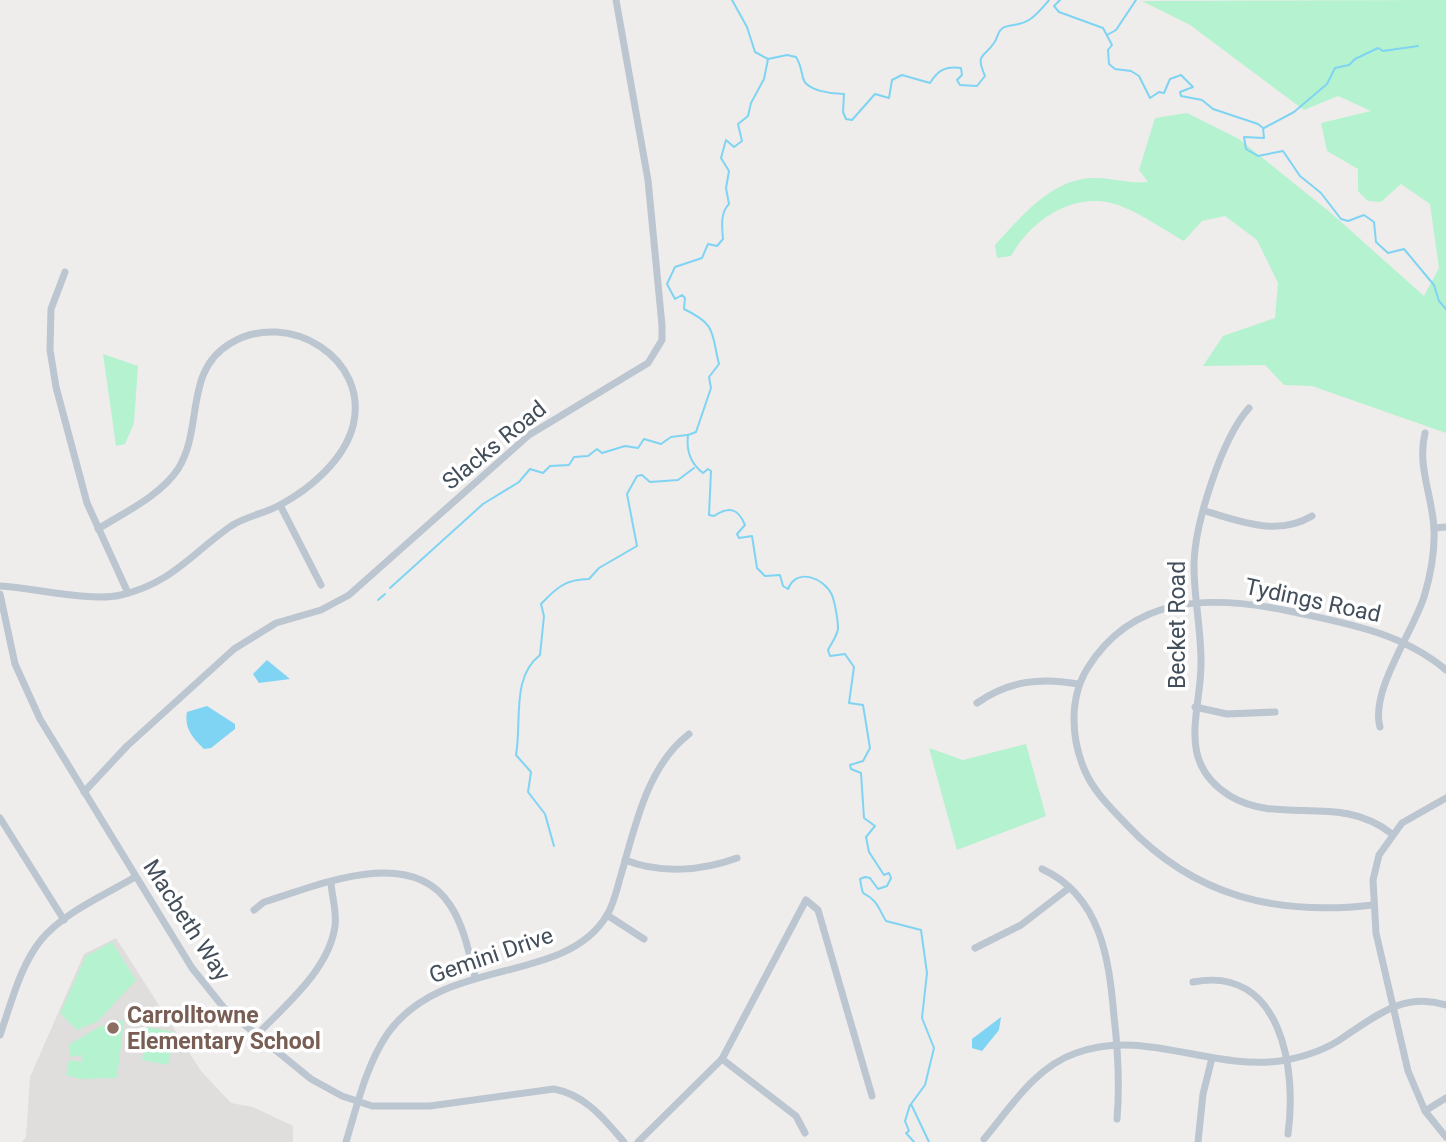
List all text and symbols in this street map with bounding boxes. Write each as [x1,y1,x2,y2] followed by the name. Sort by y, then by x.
[437,395,552,495] street label: Slacks Road
[1164,561,1191,689] street label: Becket Road
[1243,573,1383,628] street label: Tydings Road
[137,855,236,986] street label: Macbeth Way
[426,922,557,989] street label: Gemini Drive
[127,1002,321,1055] place label: Carrolltowne Elementary School
[105,1020,121,1036] marker: Carrolltowne Elementary School

